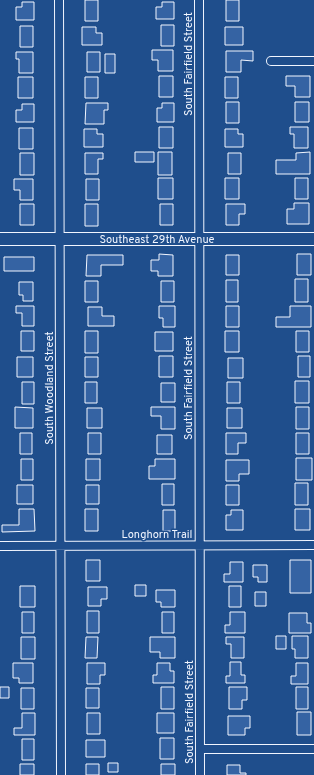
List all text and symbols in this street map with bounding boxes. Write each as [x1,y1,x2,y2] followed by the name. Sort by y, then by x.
[182,12,196,116] street label: South Fairfield Street
[100,233,215,247] street label: Southeast 29th Avenue
[43,331,57,445] street label: South Woodland Street
[182,336,196,440] street label: South Fairfield Street
[122,528,192,542] street label: Longhorn Trail
[183,660,197,764] street label: South Fairfield Street

